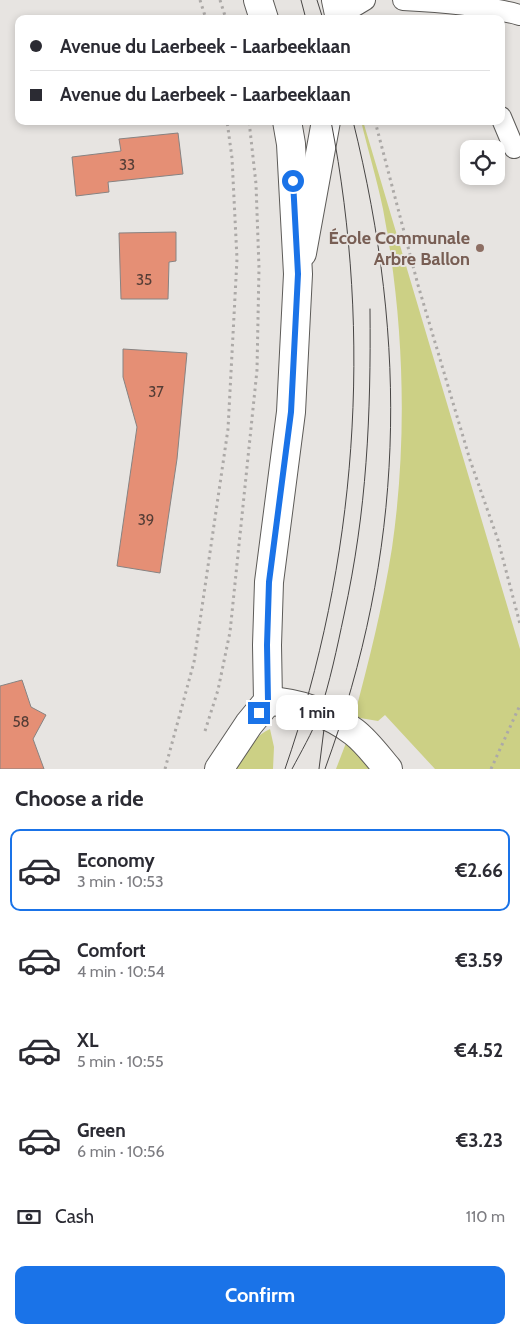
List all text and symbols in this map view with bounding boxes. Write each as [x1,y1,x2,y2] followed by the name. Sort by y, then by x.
[60,35,351,58] text: Avenue du Laerbeek - Laarbeeklaan
[60,83,351,106] text: Avenue du Laerbeek - Laarbeeklaan
[460,140,505,185] map controls
[460,140,505,185] button: locate
[119,156,135,174] house number: 33
[282,170,304,192] route start
[329,227,470,270] place label: École Communale Arbre Ballon
[474,242,486,254] marker: École Communale Arbre Ballon
[136,271,152,289] house number: 35
[148,383,164,401] house number: 37
[138,511,154,529] house number: 39
[276,696,359,730] callout: 1 min
[248,702,270,724] route end
[299,703,335,722] text: 1 min
[12,713,30,731] house number: 58
[15,785,144,812] text: Choose a ride
[17,848,62,893] icon: car
[77,849,155,872] text: Economy
[455,859,503,882] text: €2.66
[77,872,164,891] text: 3 min · 10:53
[17,938,62,983] icon: car
[77,939,146,962] text: Comfort
[455,949,503,972] text: €3.59
[77,962,165,981] text: 4 min · 10:54
[17,1028,62,1073] icon: car
[77,1029,98,1052] text: XL
[455,1039,503,1062] text: €4.52
[77,1052,164,1071] text: 5 min · 10:55
[17,1118,62,1163] icon: car
[77,1119,126,1142] text: Green
[456,1129,503,1152] text: €3.23
[77,1142,165,1161] text: 6 min · 10:56
[15,1203,43,1231] icon: cash
[55,1205,94,1228] text: Cash
[466,1207,505,1226] text: 110 m
[15,1266,505,1324] button: Confirm

